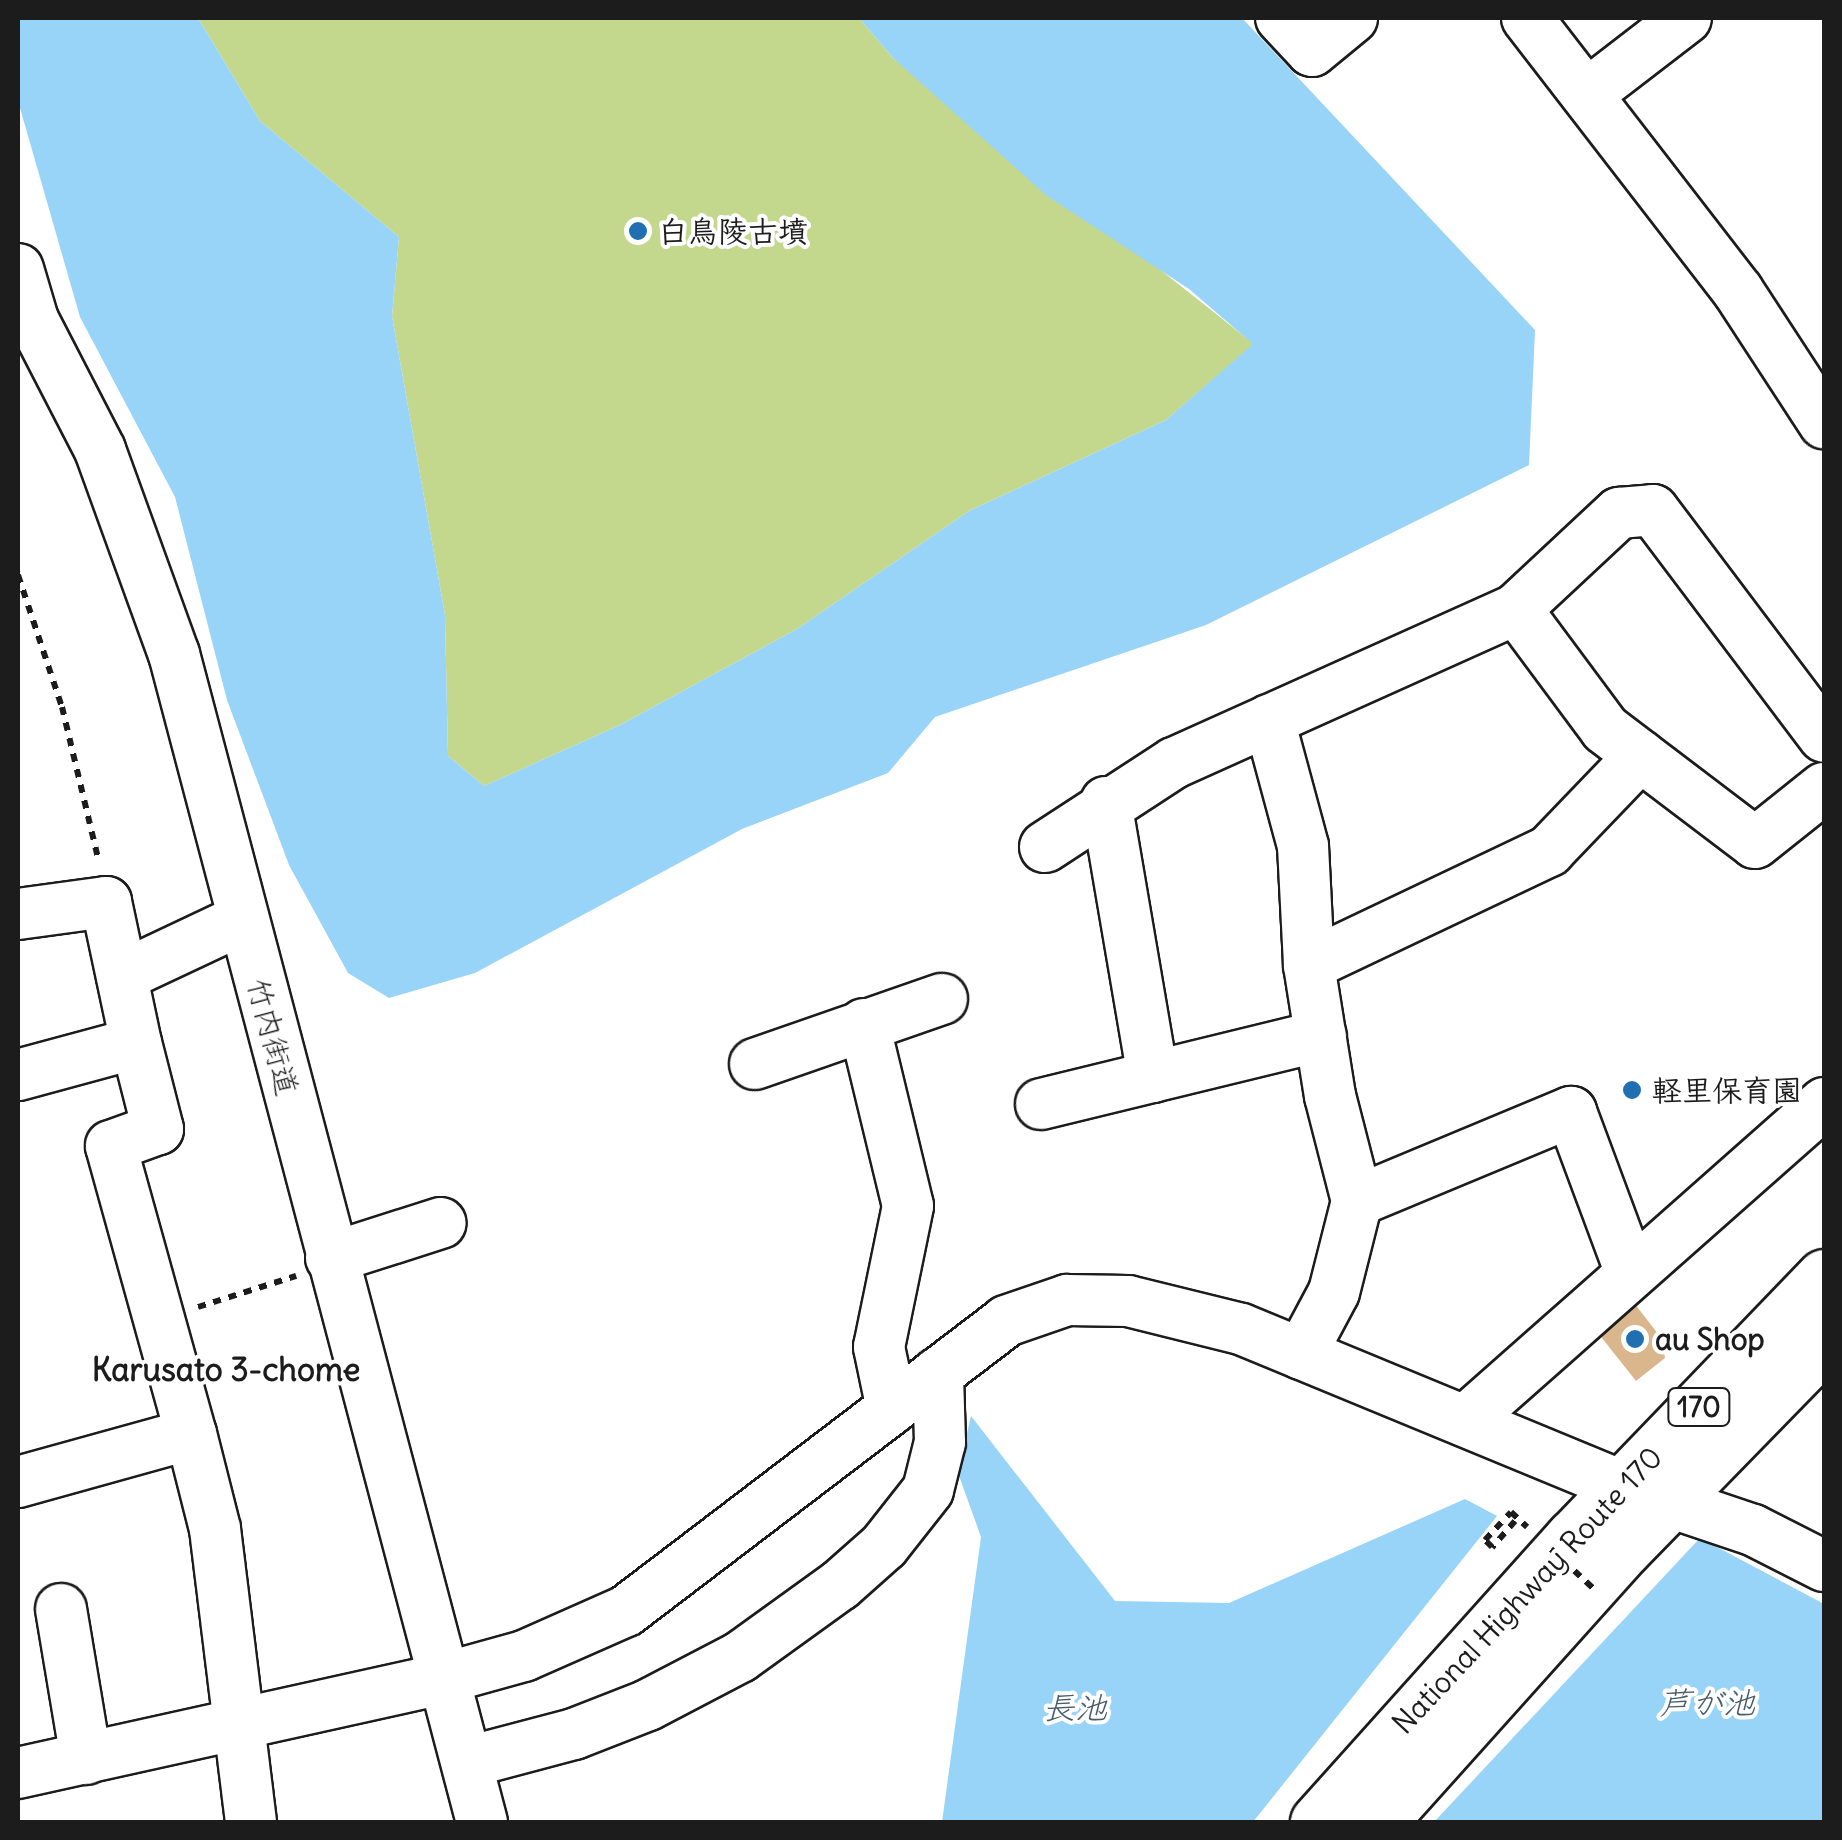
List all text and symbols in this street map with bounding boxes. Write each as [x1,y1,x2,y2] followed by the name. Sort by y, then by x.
[658,213,808,249] place label: 白鳥陵古墳
[627,220,649,242] marker: 白鳥陵古墳
[240,974,306,1100] street label: 竹内街道
[1652,1072,1802,1108] place label: 軽里保育園
[1621,1079,1643,1101] marker: 軽里保育園
[1655,1321,1765,1357] place label: au Shop
[1624,1328,1646,1350] marker: au Shop
[92,1351,360,1389] district label: Karusato 3-chome
[1666,1384,1732,1430] road number: 170
[1385,1439,1669,1741] street label: National Highway Route 170
[1659,1684,1755,1722] water label: 芦が池
[1043,1689,1107,1727] water label: 長池

